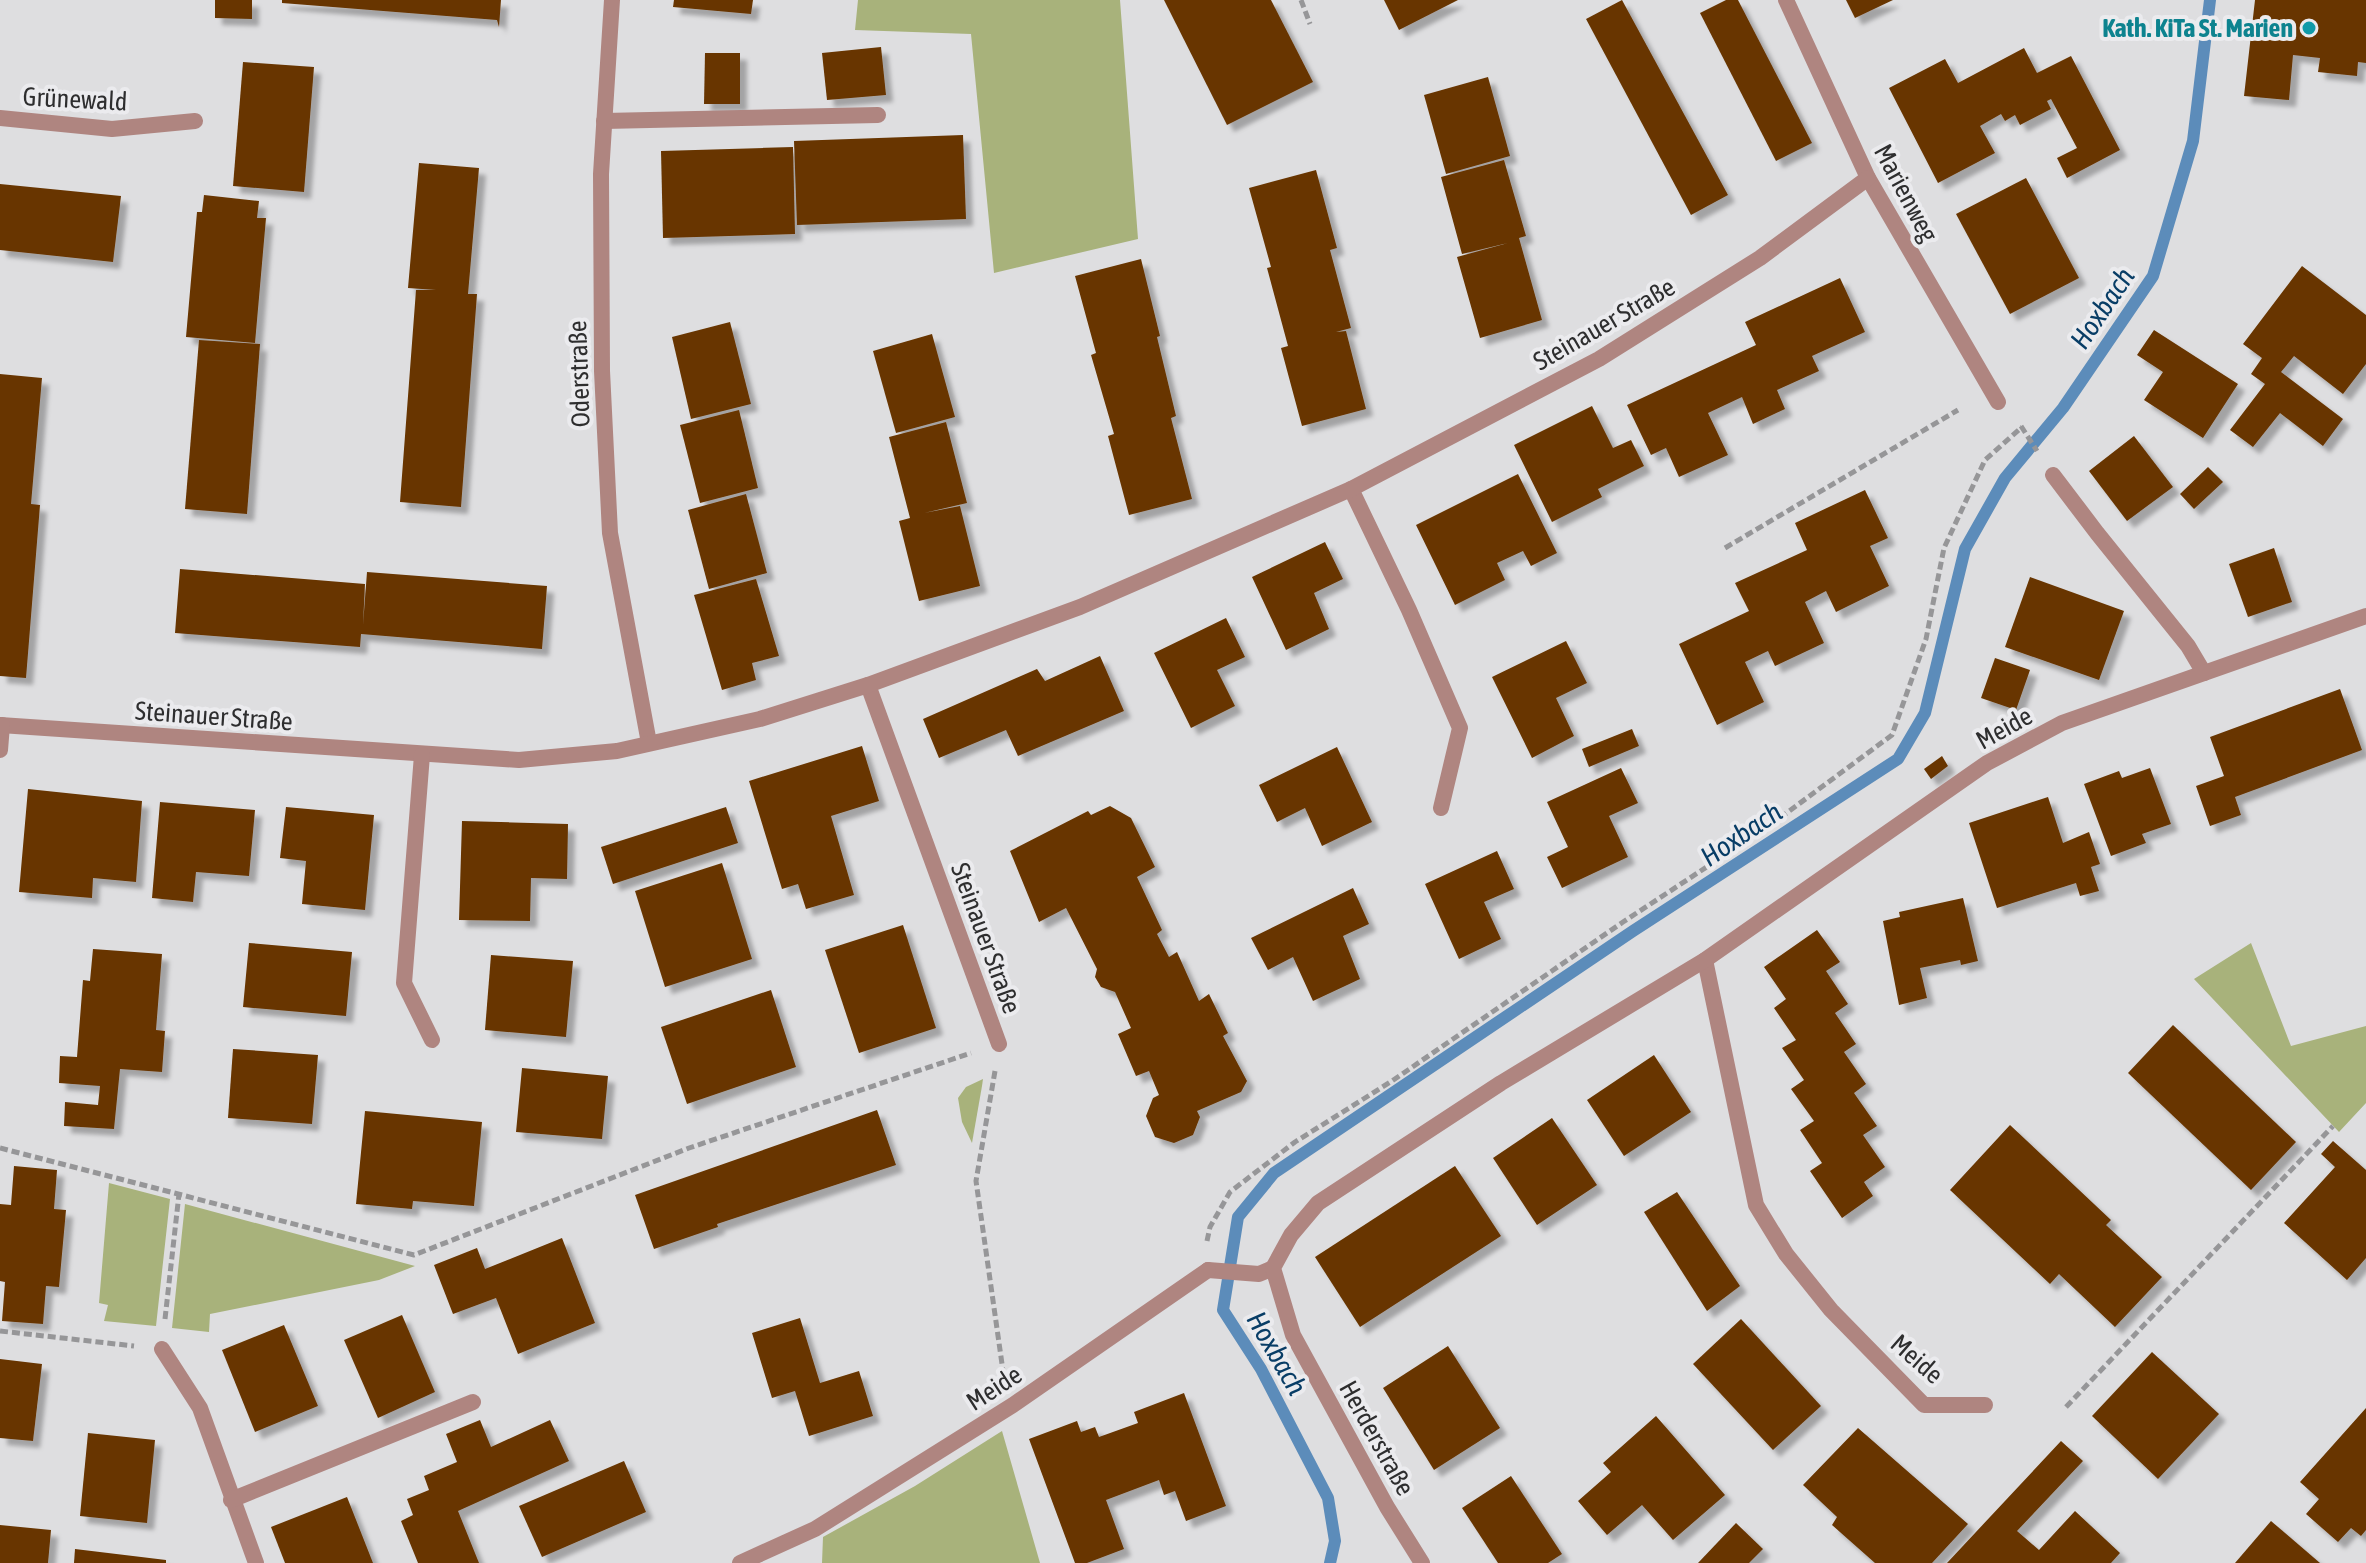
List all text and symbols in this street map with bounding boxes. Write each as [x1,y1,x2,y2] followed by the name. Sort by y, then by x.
[2102,13,2293,43] place label: Kath. KiTa St. Marien
[2300,19,2318,37] marker: Kath. KiTa St. Marien
[22,81,128,117] street label: Grünewald
[1868,139,1944,247] street label: Marienweg
[2063,261,2141,355] water label: Hoxbach
[1528,272,1680,376] street label: Steinauer Straße
[562,320,596,428] street label: Oderstraße
[134,696,294,736] street label: Steinauer Straße
[1971,700,2037,756] street label: Meide
[1694,795,1788,873] water label: Hoxbach
[945,859,1027,1017] street label: Steinauer Straße
[1240,1306,1314,1401] water label: Hoxbach
[1885,1328,1949,1390] street label: Meide
[961,1359,1027,1417] street label: Meide
[1333,1375,1421,1501] street label: Herderstraße

